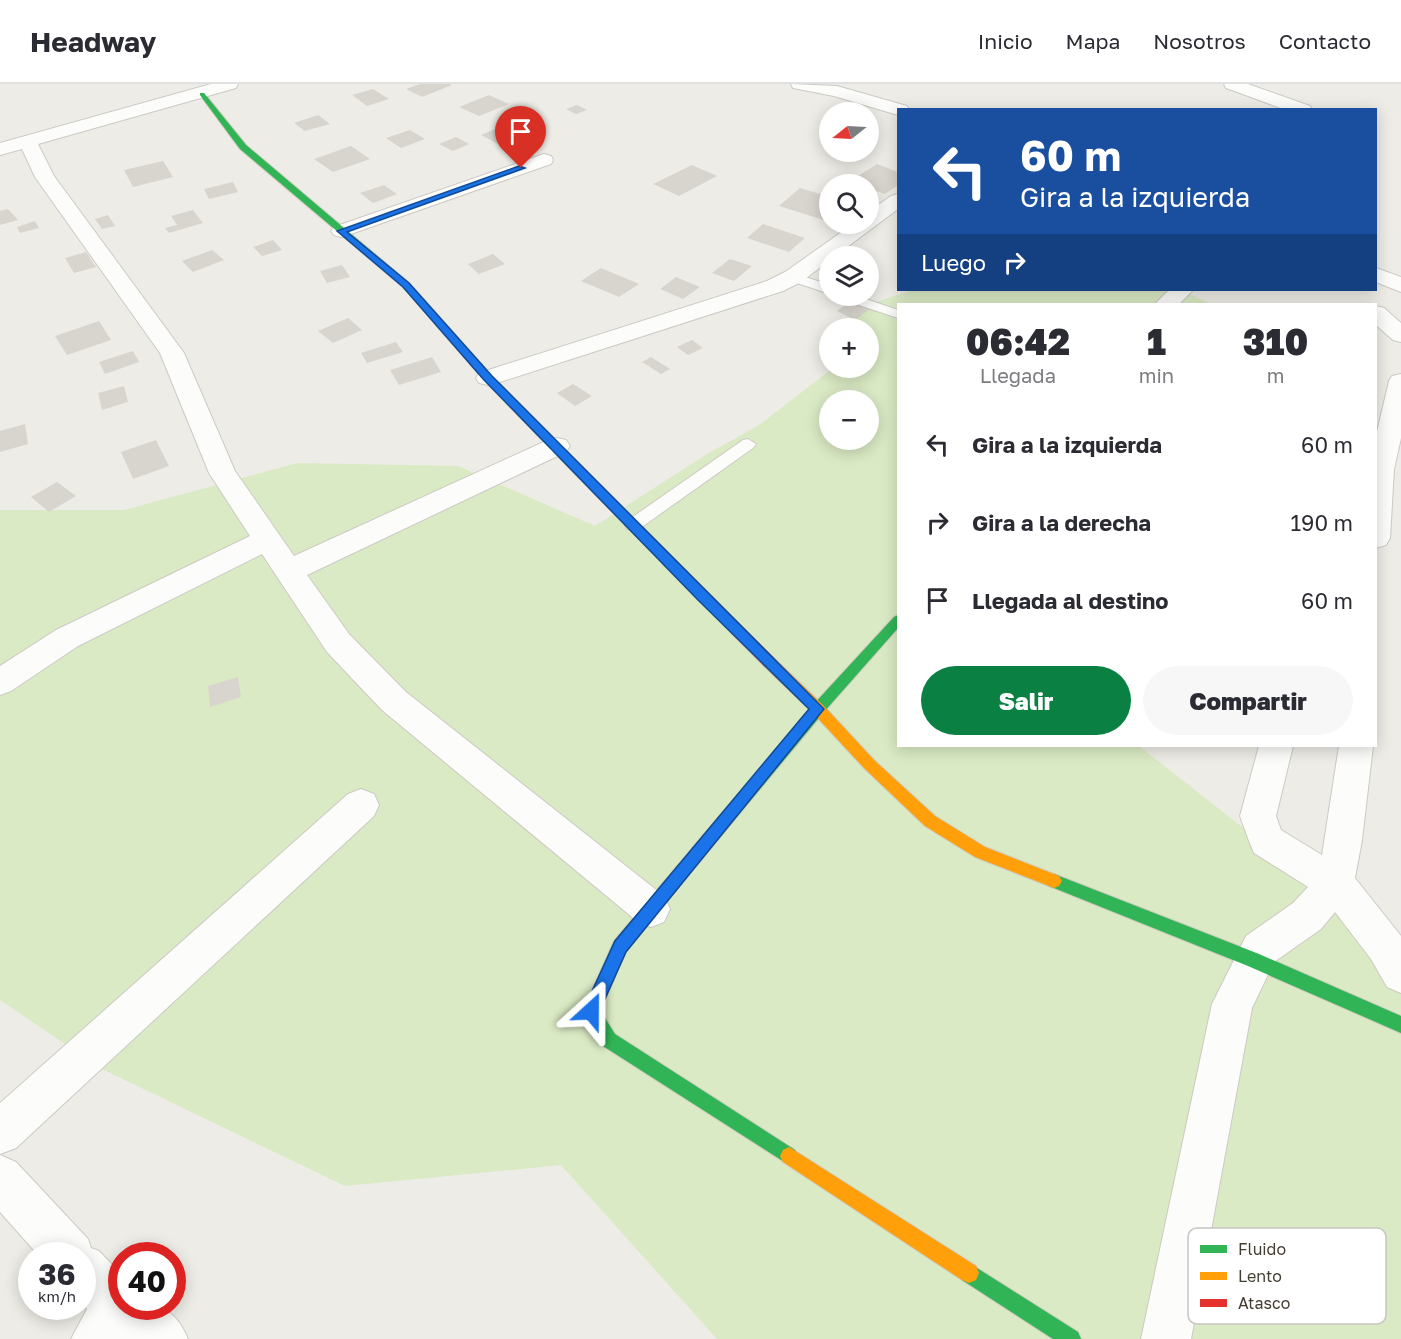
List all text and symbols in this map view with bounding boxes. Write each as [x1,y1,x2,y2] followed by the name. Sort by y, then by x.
[30,25,156,58] text: Headway
[978,28,1033,54] text: Inicio
[1066,28,1120,54] text: Mapa
[1153,28,1246,54] text: Nosotros
[1279,28,1371,54] text: Contacto
[819,102,879,162] north arrow
[819,102,879,450] map controls
[495,106,546,168] pin
[504,115,537,148] icon: arrive
[1020,130,1121,180] text: 60 m
[921,132,999,210] icon: left
[819,174,879,234] button: search
[1020,181,1250,213] text: Gira a la izquierda
[819,246,879,306] button: layers
[998,246,1031,279] icon: right
[921,249,986,276] text: Luego
[819,318,879,378] button: +
[966,320,1070,363] text: 06:42
[1147,320,1166,363] text: 1
[1243,320,1308,363] text: 310
[980,363,1056,387] text: Llegada
[1139,363,1174,387] text: min
[1267,363,1284,387] text: m
[819,390,879,450] button: −
[921,428,954,461] icon: left
[972,431,1162,458] text: Gira a la izquierda
[1301,431,1353,458] text: 60 m
[921,506,954,539] icon: right
[972,509,1151,536] text: Gira a la derecha
[1290,509,1353,536] text: 190 m
[921,584,954,617] icon: arrive
[972,587,1169,614] text: Llegada al destino
[1301,587,1353,614] text: 60 m
[921,666,1131,735] button: Salir
[1143,666,1353,735] button: Compartir
[559,979,623,1043] position arrow
[1188,1228,1386,1324] legend
[1238,1239,1286,1259] text: Fluido
[108,1242,186,1320] speed limit sign: 40
[38,1256,76,1292] text: 36
[1238,1266,1282,1286] text: Lento
[38,1287,76,1305] text: km/h
[1238,1293,1290,1313] text: Atasco

